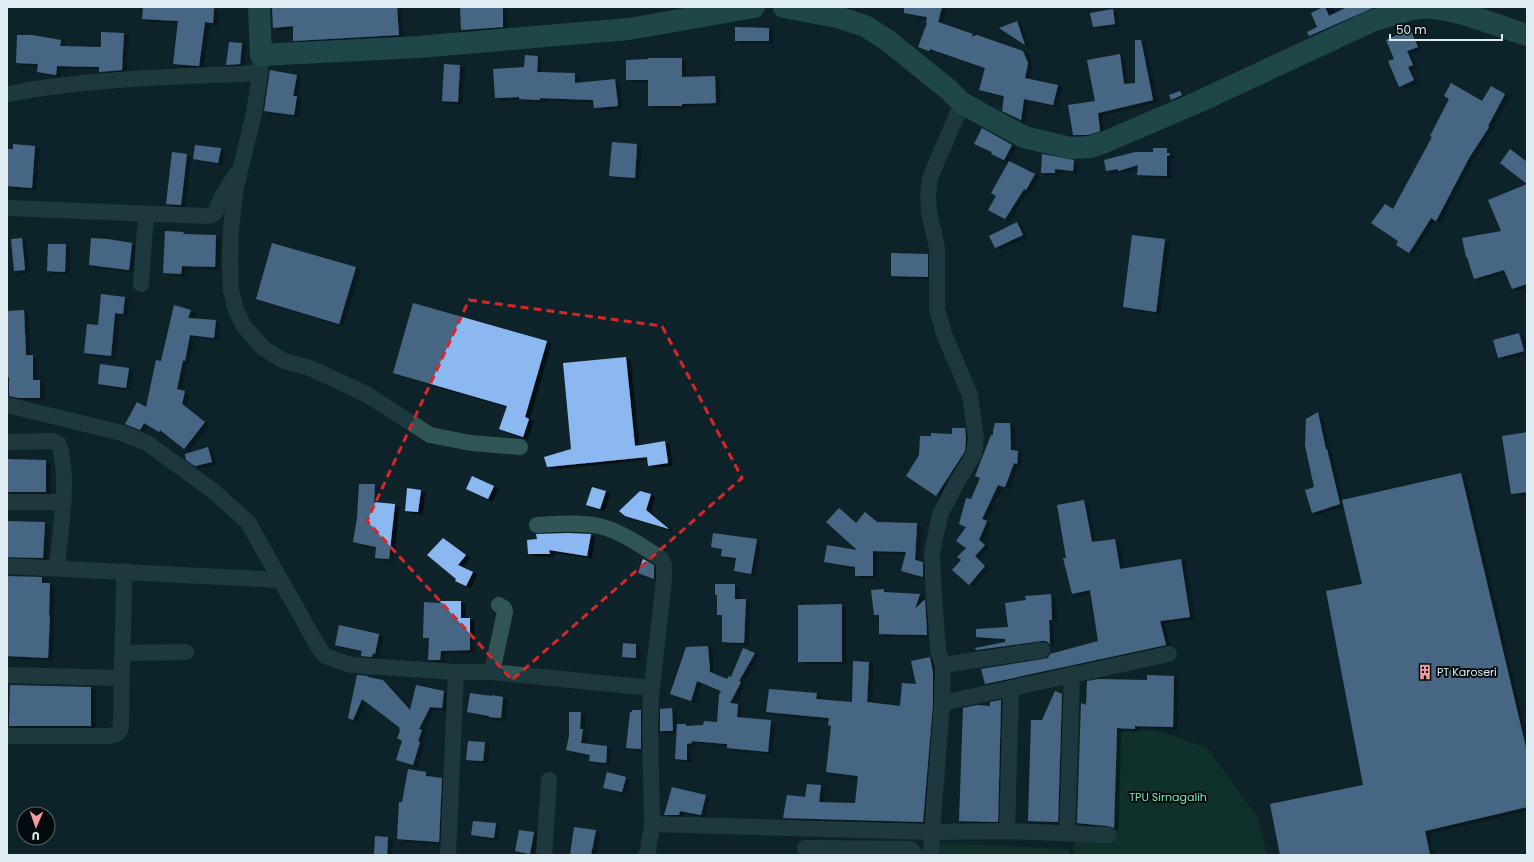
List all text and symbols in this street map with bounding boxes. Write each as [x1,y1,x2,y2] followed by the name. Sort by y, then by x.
[1390,16,1502,42] scale bar
[1396,21,1427,38] text: 50 m
[1416,663,1434,681] building icon: PT Karoseri
[1437,664,1497,680] place label: PT Karoseri
[1129,789,1207,805] park label: TPU Sirnagalih
[16,806,56,846] north arrow
[31,828,40,844] text: U

